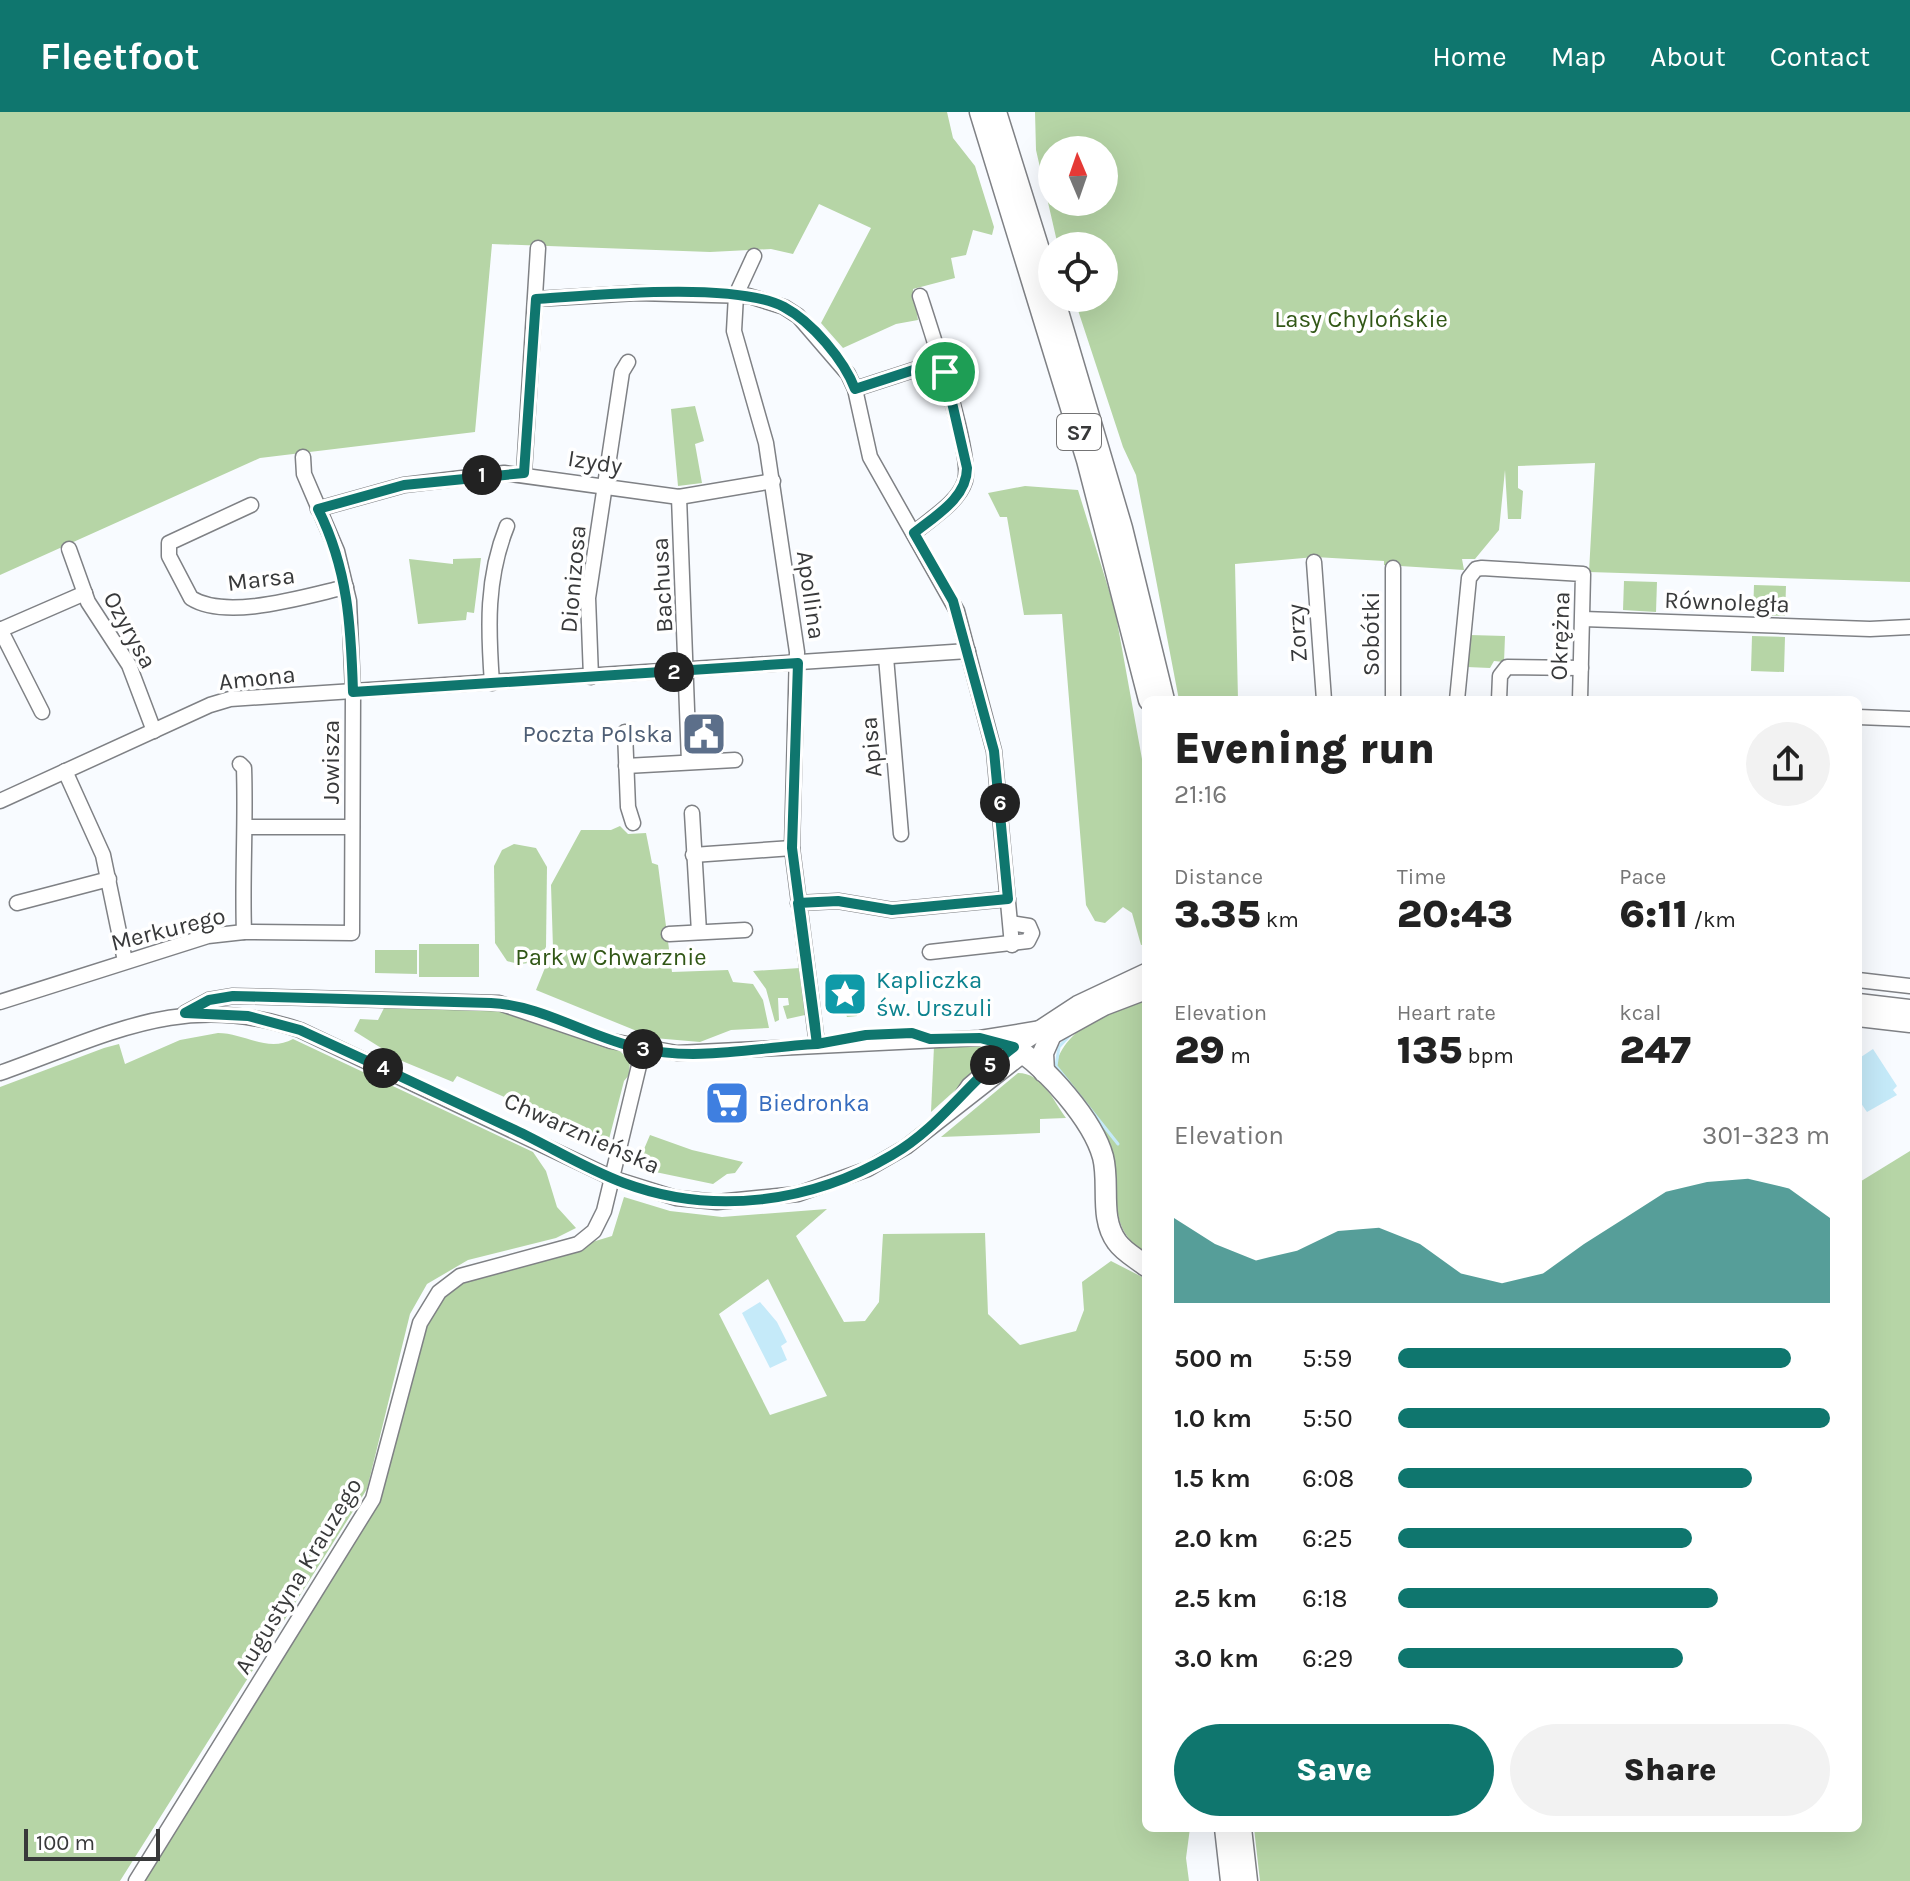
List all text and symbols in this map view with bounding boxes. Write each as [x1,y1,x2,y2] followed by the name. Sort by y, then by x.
[40,34,200,79] text: Fleetfoot
[1432,40,1507,73] text: Home
[1551,40,1606,73] text: Map
[1650,40,1726,73] text: About
[1770,40,1870,73] text: Contact
[1038,136,1118,216] north arrow
[1038,136,1118,312] map controls
[1038,232,1118,312] button: locate
[1274,305,1448,333] park label: Lasy Chylońskie
[911,338,979,406] pin
[923,350,967,394] icon: arrive
[1057,414,1101,450] road number: S7
[566,444,624,480] street label: Izydy
[462,455,502,495] pin: 1
[478,462,486,488] text: 1
[554,524,592,634] street label: Dionizosa
[646,537,678,633] street label: Bachusa
[791,549,831,641] street label: Apollina
[226,561,296,597] street label: Marsa
[1664,586,1790,618] street label: Równoległa
[97,587,163,673] street label: Ozyrysa
[1544,591,1576,681] street label: Okrężna
[1357,592,1385,676] street label: Sobótki
[1281,603,1313,663] street label: Zorzy
[654,652,694,692] pin: 2
[667,659,681,685] text: 2
[217,660,297,696] street label: Amona
[680,710,728,758] public building icon: Poczta Polska
[854,715,888,779] street label: Apisa
[317,720,345,804] street label: Jowisza
[522,720,673,748] place label: Poczta Polska
[1746,722,1830,806] button: share
[1174,723,1435,774] text: Evening run
[1174,779,1227,810] text: 21:16
[980,783,1020,823] pin: 6
[993,790,1007,816] text: 6
[1174,864,1263,890] text: Distance
[1397,864,1446,890] text: Time
[1619,864,1666,890] text: Pace
[1174,890,1261,937] text: 3.35
[1397,890,1513,937] text: 20:43
[1619,890,1688,937] text: 6:11
[108,901,228,957] street label: Merkurego
[1261,907,1299,933] text: km
[1688,907,1736,933] text: /km
[515,943,707,971] park label: Park w Chwarznie
[876,966,993,1022] place label: Kapliczka św. Urszuli
[821,970,869,1018] place icon: Kapliczka św. Urszuli
[1174,1000,1267,1026] text: Elevation
[1397,1000,1496,1026] text: Heart rate
[1619,1000,1661,1026] text: kcal
[1174,1026,1225,1073] text: 29
[1397,1026,1462,1073] text: 135
[1619,1026,1691,1073] text: 247
[623,1029,663,1069] pin: 3
[636,1036,650,1062] text: 3
[1225,1043,1251,1069] text: m
[1462,1043,1514,1069] text: bpm
[970,1045,1010,1085] pin: 5
[363,1048,403,1088] pin: 4
[984,1052,996,1078] text: 5
[376,1055,390,1081] text: 4
[703,1079,751,1127] supermarket icon: Biedronka
[500,1086,664,1180] street label: Chwarznieńska
[758,1089,870,1117] place label: Biedronka
[1174,1120,1284,1151] text: Elevation
[1702,1120,1830,1151] text: 301–323 m
[1174,1343,1253,1374] text: 500 m
[1302,1343,1352,1374] text: 5:59
[1174,1403,1252,1434] text: 1.0 km
[1302,1403,1353,1434] text: 5:50
[1174,1463,1251,1494] text: 1.5 km
[1302,1463,1354,1494] text: 6:08
[228,1473,368,1679] street label: Augustyna Krauzego
[1174,1523,1258,1554] text: 2.0 km
[1302,1523,1353,1554] text: 6:25
[1174,1583,1257,1614] text: 2.5 km
[1302,1583,1347,1614] text: 6:18
[1174,1643,1259,1674] text: 3.0 km
[1302,1643,1353,1674] text: 6:29
[1174,1724,1494,1816] button: Save
[1510,1724,1830,1816] button: Share
[24,1825,160,1861] scale bar
[36,1830,95,1856] text: 100 m

